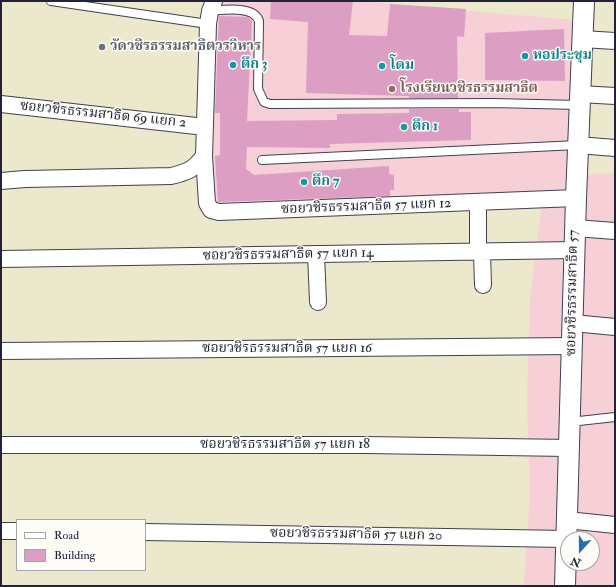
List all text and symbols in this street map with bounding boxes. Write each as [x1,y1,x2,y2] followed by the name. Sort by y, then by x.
[110,39,261,55] place label: วัดวชิรธรรมสาธิตวรวิหาร
[97,42,107,52] marker: วัดวชิรธรรมสาธิตวรวิหาร
[533,48,592,64] place label: หอประชุม
[520,51,530,61] marker: หอประชุม
[241,57,267,73] place label: ตึก 3
[390,58,414,74] place label: โดม
[228,60,238,70] marker: ตึก 3
[377,61,387,71] marker: โดม
[400,81,538,97] place label: โรงเรียนวชิรธรรมสาธิต
[387,84,397,94] marker: โรงเรียนวชิรธรรมสาธิต
[19,98,187,132] street label: ซอยวชิรธรรมสาธิต 69 แยก 2
[412,119,438,135] place label: ตึก 1
[399,122,409,132] marker: ตึก 1
[312,174,340,190] place label: ตึก 7
[299,177,309,187] marker: ตึก 7
[281,196,451,218] street label: ซอยวชิรธรรมสาธิต 57 แยก 12
[563,230,583,356] street label: ซอยวชิรธรรมสาธิต 57
[202,245,374,265] street label: ซอยวชิรธรรมสาธิต 57 แยก 14
[202,341,372,357] street label: ซอยวชิรธรรมสาธิต 57 แยก 16
[200,437,370,453] street label: ซอยวชิรธรรมสาธิต 57 แยก 18
[16,519,146,571] legend
[270,525,442,545] street label: ซอยวชิรธรรมสาธิต 57 แยก 20
[54,528,79,543] text: Road
[560,531,600,571] north arrow
[54,548,95,563] text: Building
[569,554,583,570] text: N

